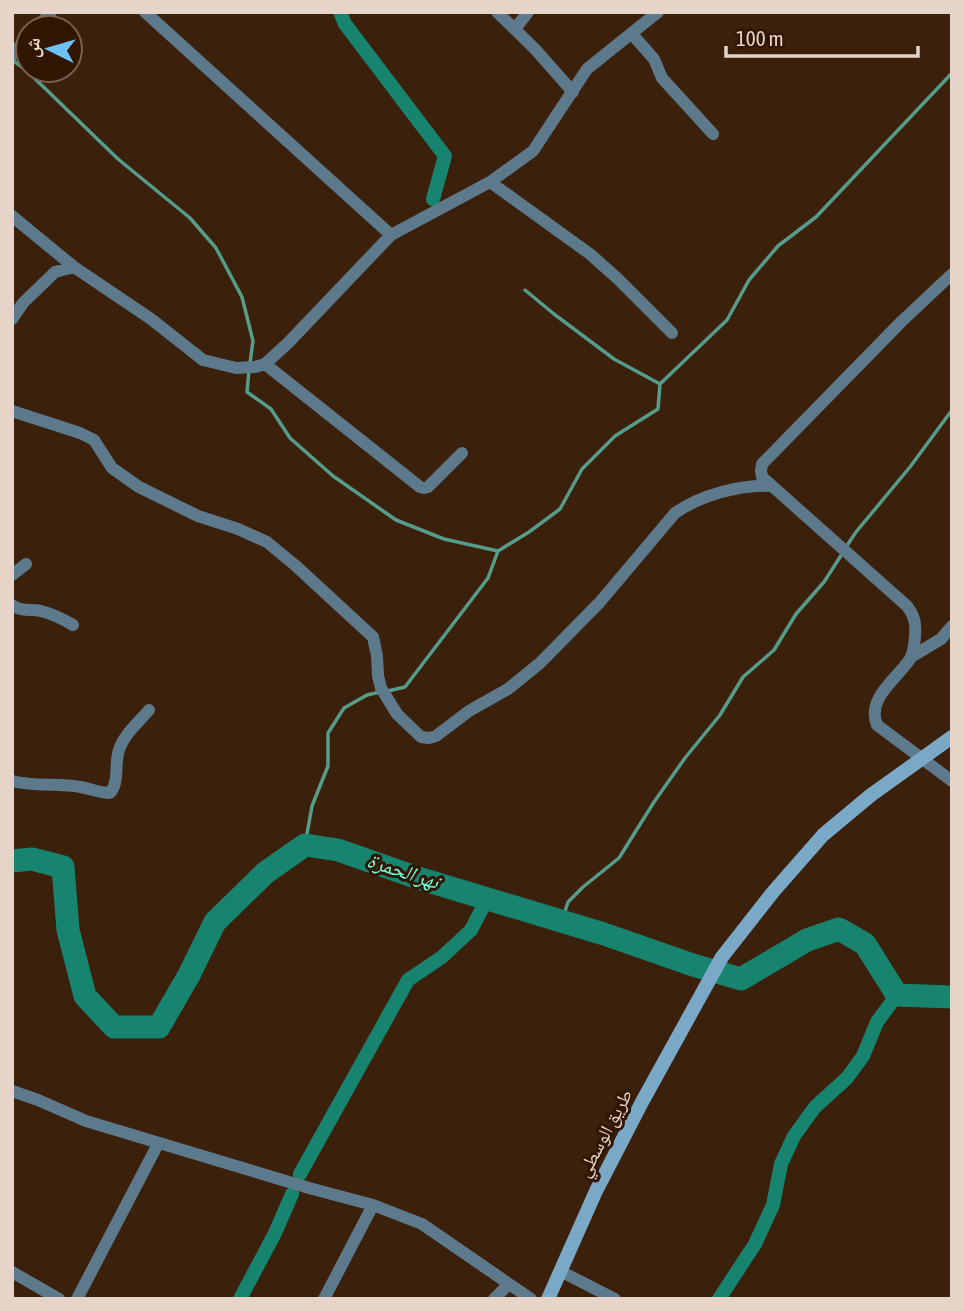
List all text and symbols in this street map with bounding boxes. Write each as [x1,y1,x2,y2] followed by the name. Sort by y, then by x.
[14,14,84,84] north arrow
[726,14,918,58] scale bar
[736,26,784,50] text: 100 m
[20,37,45,59] text: ش
[364,847,446,895] water label: نهر الحمرة
[572,1085,641,1183] street label: طريق الوسطي

